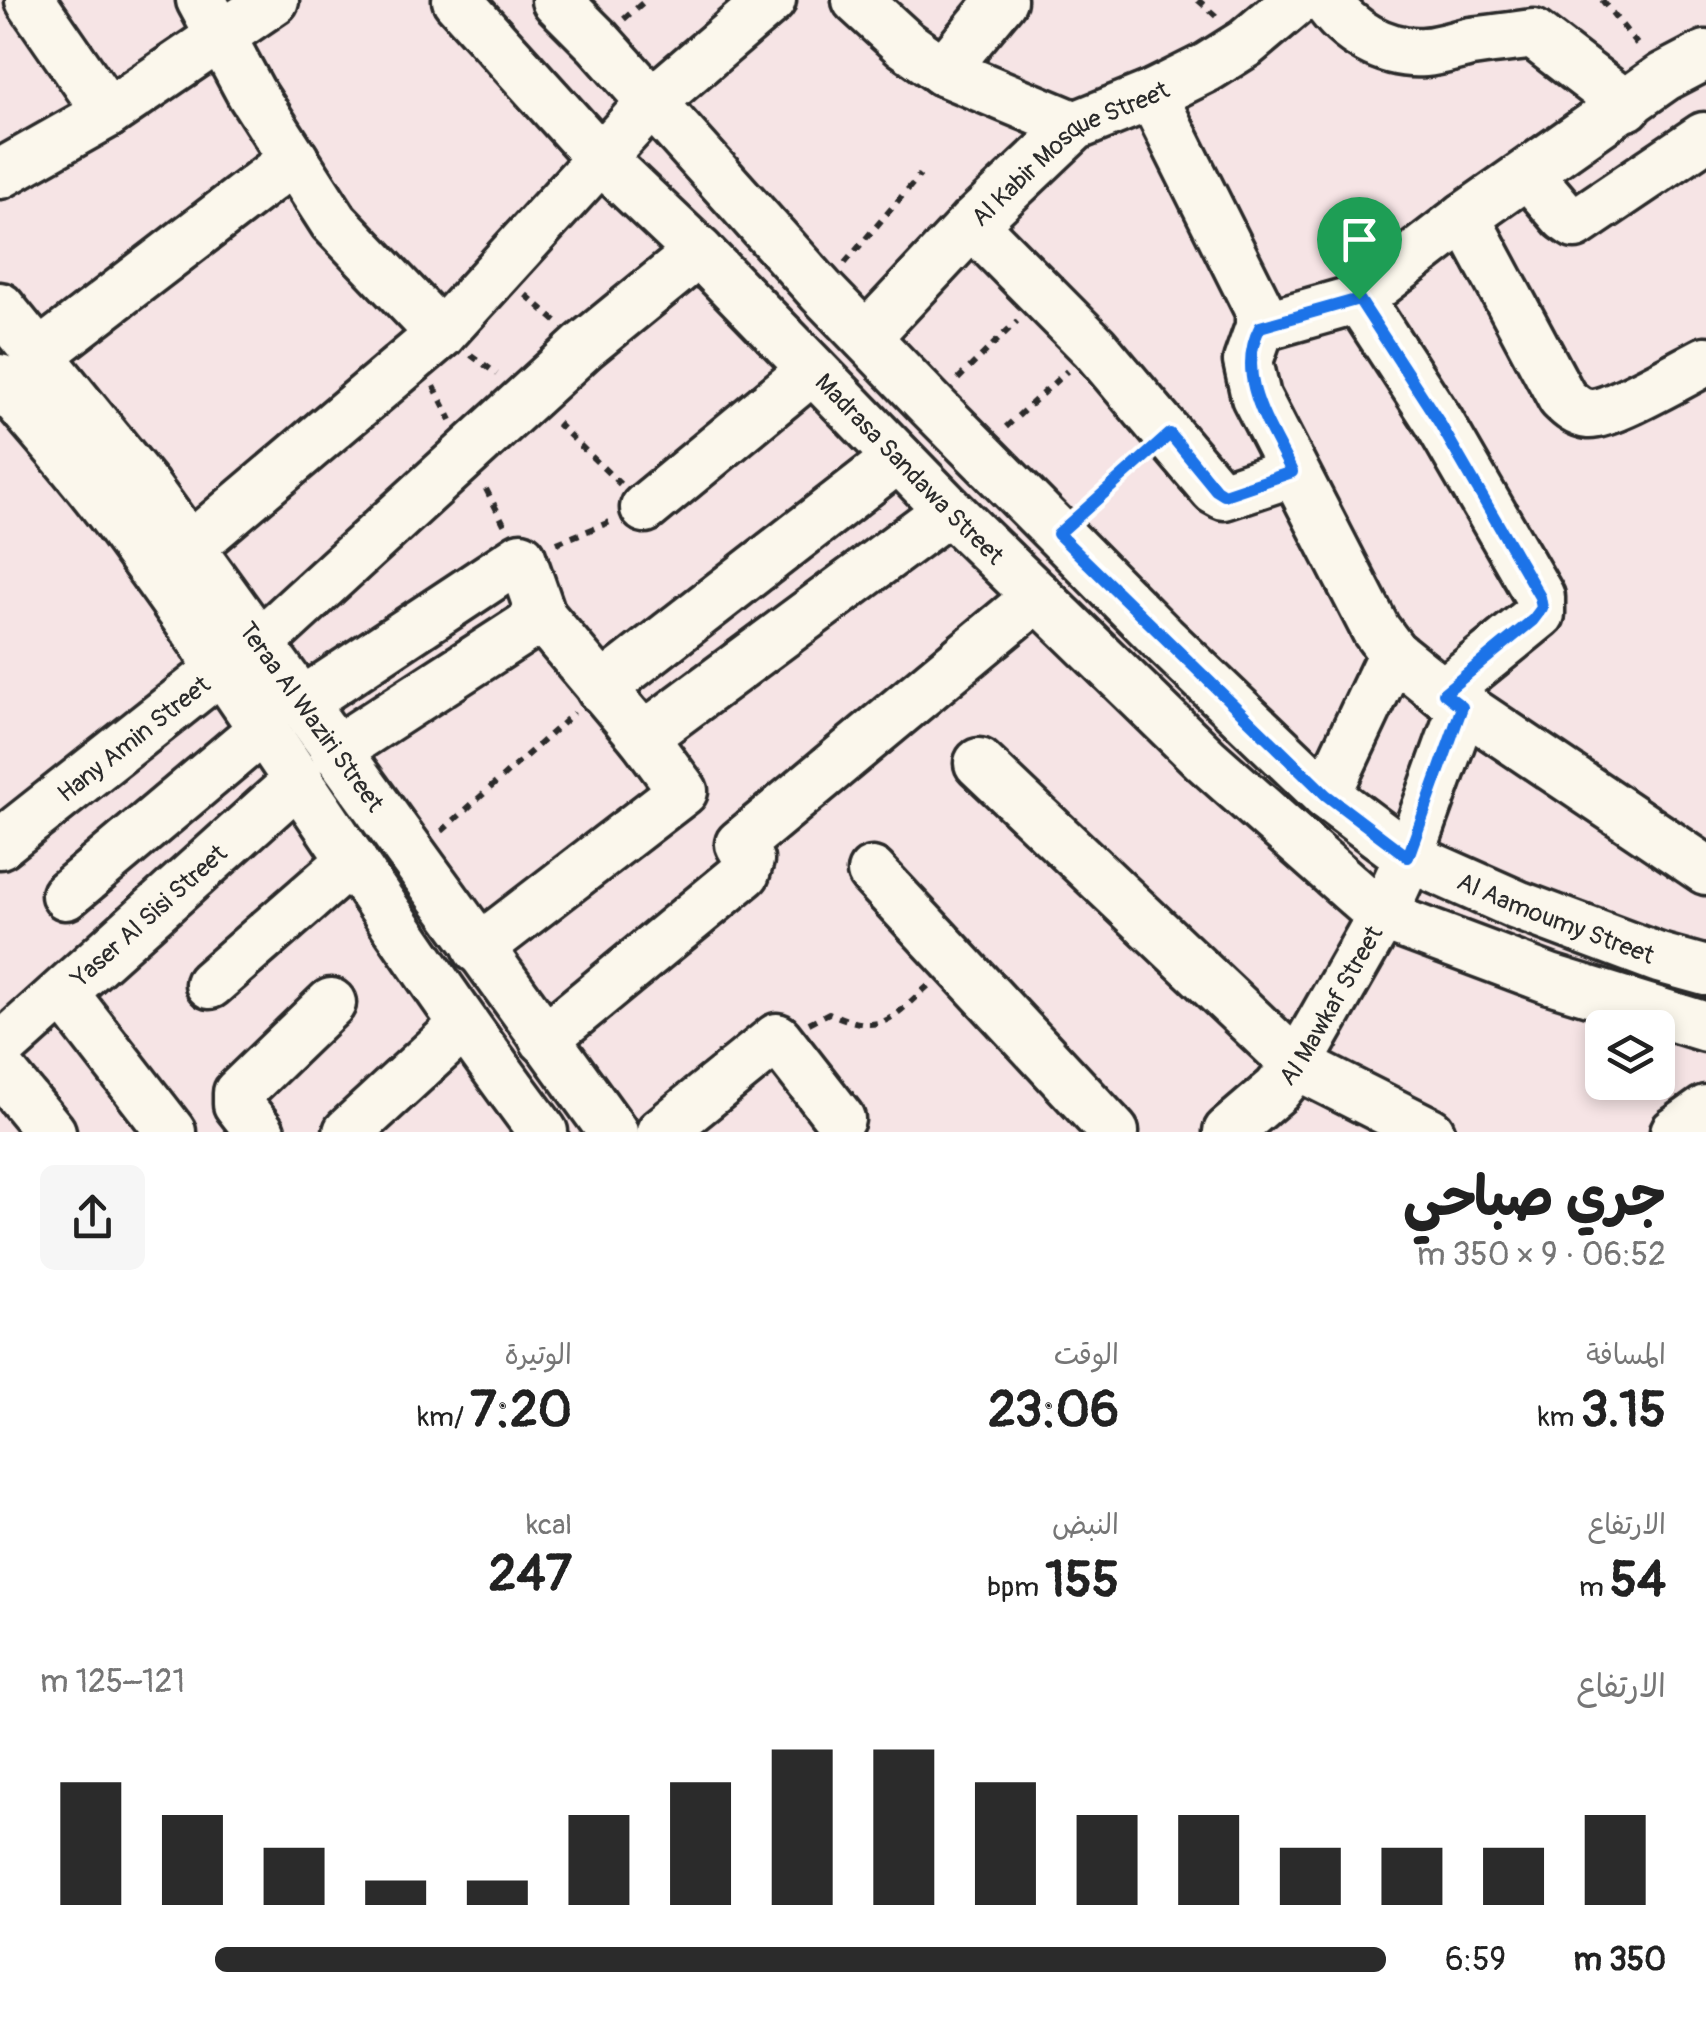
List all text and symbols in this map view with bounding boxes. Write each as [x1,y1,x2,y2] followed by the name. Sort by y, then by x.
[965,75,1176,234] street label: Al Kabir Mosque Street
[1317,197,1402,300] pin
[1332,212,1387,267] icon: arrive
[808,367,1010,572] street label: Madrasa Sandawa Street
[232,616,390,819] street label: Teraa Al Waziri Street
[52,669,217,810] street label: Hany Amin Street
[65,838,235,995] street label: Yaser Al Sisi Street
[1452,866,1659,972] street label: Al Aamoumy Street
[1273,920,1391,1092] street label: Al Mawkaf Street
[1585,1010,1675,1100] map controls
[1585,1010,1675,1100] button: layers
[1403,1163,1666,1232] text: جري صباحي
[40,1165,145,1270] button: share
[1417,1235,1666,1275] text: 06:52 · 9 × 350 m
[504,1338,572,1373] text: الوتيرة
[1054,1338,1119,1373] text: الوقت
[1586,1338,1666,1373] text: المسافة
[470,1379,572,1442] text: 7:20
[988,1379,1119,1442] text: 23:06
[1581,1379,1666,1442] text: 3.15
[417,1400,470,1435] text: /km
[1538,1400,1581,1435] text: km
[526,1508,572,1543] text: kcal
[1052,1508,1119,1543] text: النبض
[1587,1508,1666,1543] text: الارتفاع
[489,1543,572,1606] text: 247
[1045,1549,1119,1612] text: 155
[1610,1549,1666,1612] text: 54
[987,1570,1045,1605] text: bpm
[1579,1570,1610,1605] text: m
[40,1662,185,1702] text: 121–125 m
[1576,1667,1666,1707] text: الارتفاع
[1445,1940,1506,1980] text: 6:59
[1574,1940,1666,1980] text: 350 m

